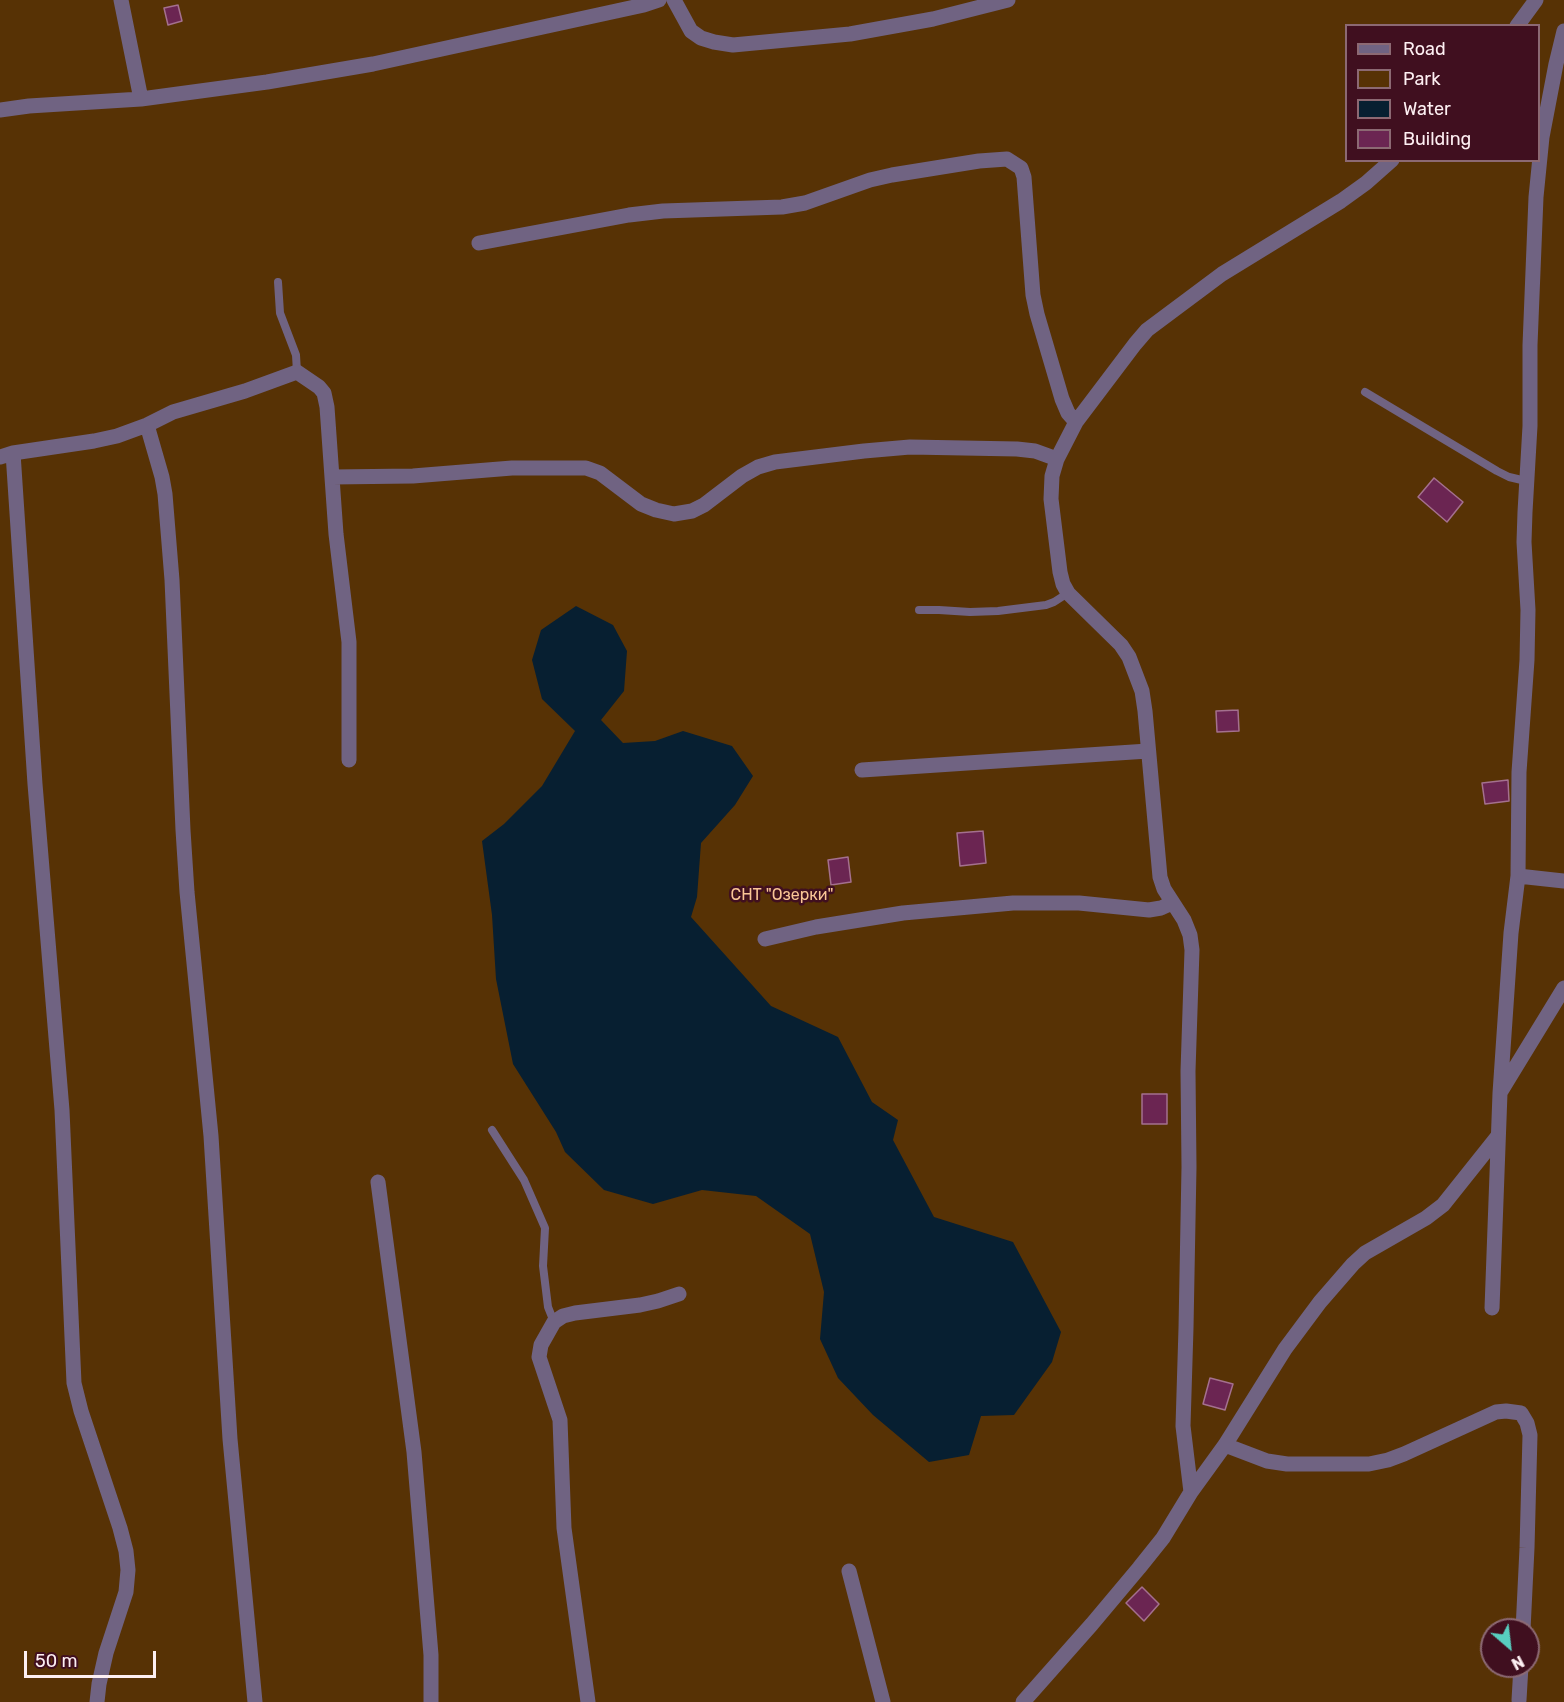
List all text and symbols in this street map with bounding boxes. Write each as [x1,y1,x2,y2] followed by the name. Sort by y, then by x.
[1345,24,1540,162] legend
[1403,38,1446,60] text: Road
[1403,68,1440,90] text: Park
[1403,98,1451,120] text: Water
[1403,128,1471,150] text: Building
[731,885,833,905] park label: СНТ "Озерки"
[1480,1618,1540,1678] north arrow
[27,1639,159,1677] scale bar
[35,1650,78,1672] text: 50 m
[1508,1651,1527,1674] text: N

